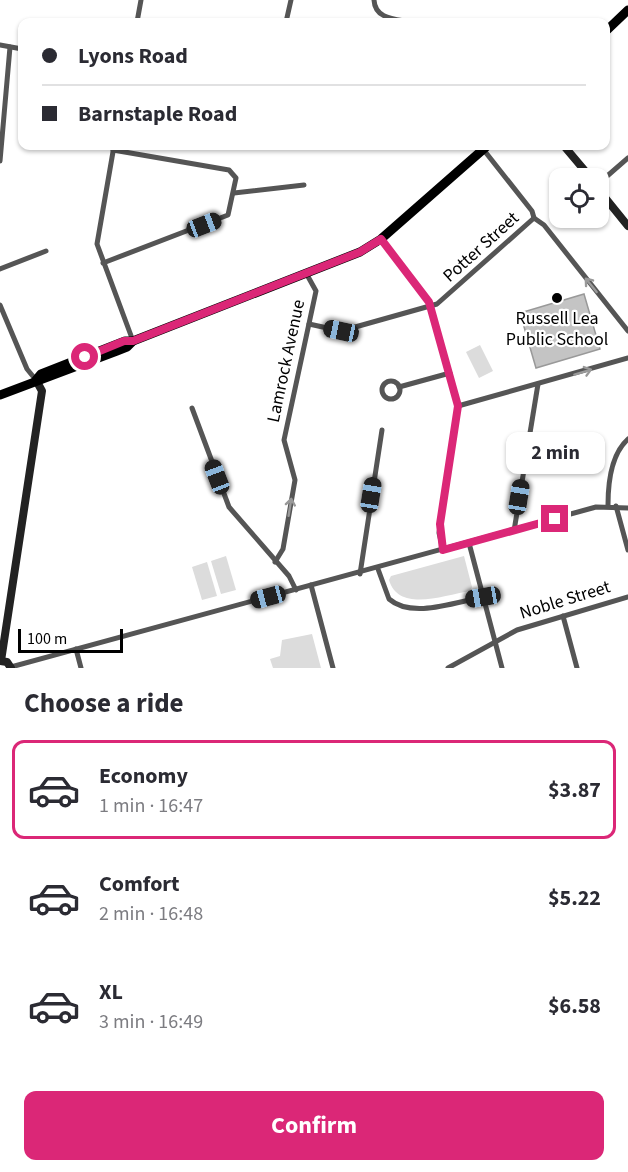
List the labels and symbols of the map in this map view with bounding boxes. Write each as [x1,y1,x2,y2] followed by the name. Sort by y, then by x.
[437,206,525,288] street label: Potter Street
[184,210,224,240] car
[585,277,598,293] one-way arrow
[550,291,564,305] marker: Russell Lea Public School
[261,297,311,425] street label: Lamrock Avenue
[506,306,608,352] place label: Russell Lea Public School
[322,318,360,344] car
[71,343,98,370] route start
[573,366,592,377] one-way arrow
[506,432,604,474] callout: 2 min
[202,457,232,497] car
[359,476,383,514] car
[507,478,531,516] car
[285,497,296,517] one-way arrow
[541,505,568,532] route end
[517,574,613,626] street label: Noble Street
[248,584,288,610] car
[464,585,502,609] car
[18,626,123,654] scale bar

